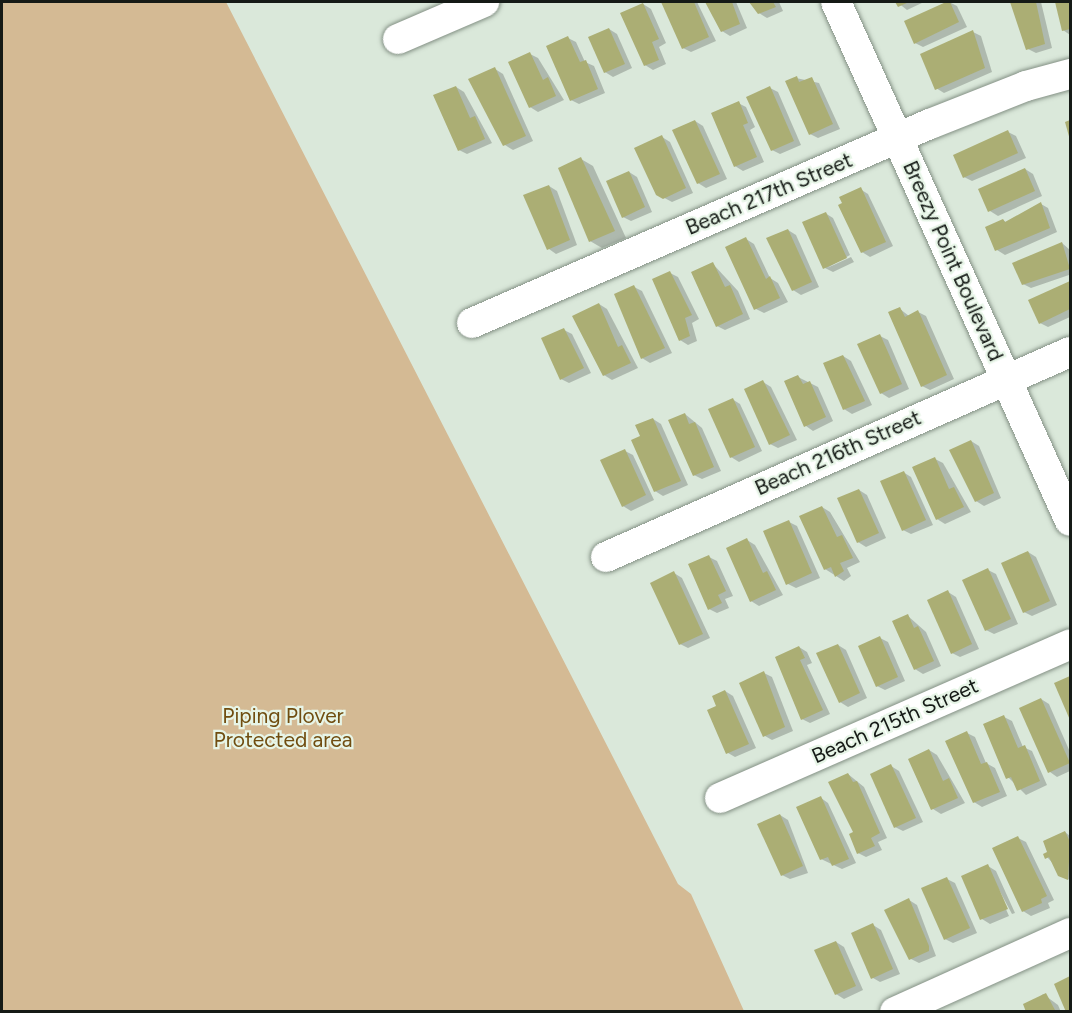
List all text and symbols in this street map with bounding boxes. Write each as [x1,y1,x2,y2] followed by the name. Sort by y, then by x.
[682,148,856,240] street label: Beach 217th Street
[897,157,1009,365] street label: Breezy Point Boulevard
[751,405,925,501] street label: Beach 216th Street
[808,673,982,769] street label: Beach 215th Street
[214,703,352,753] park label: Piping Plover Protected area

